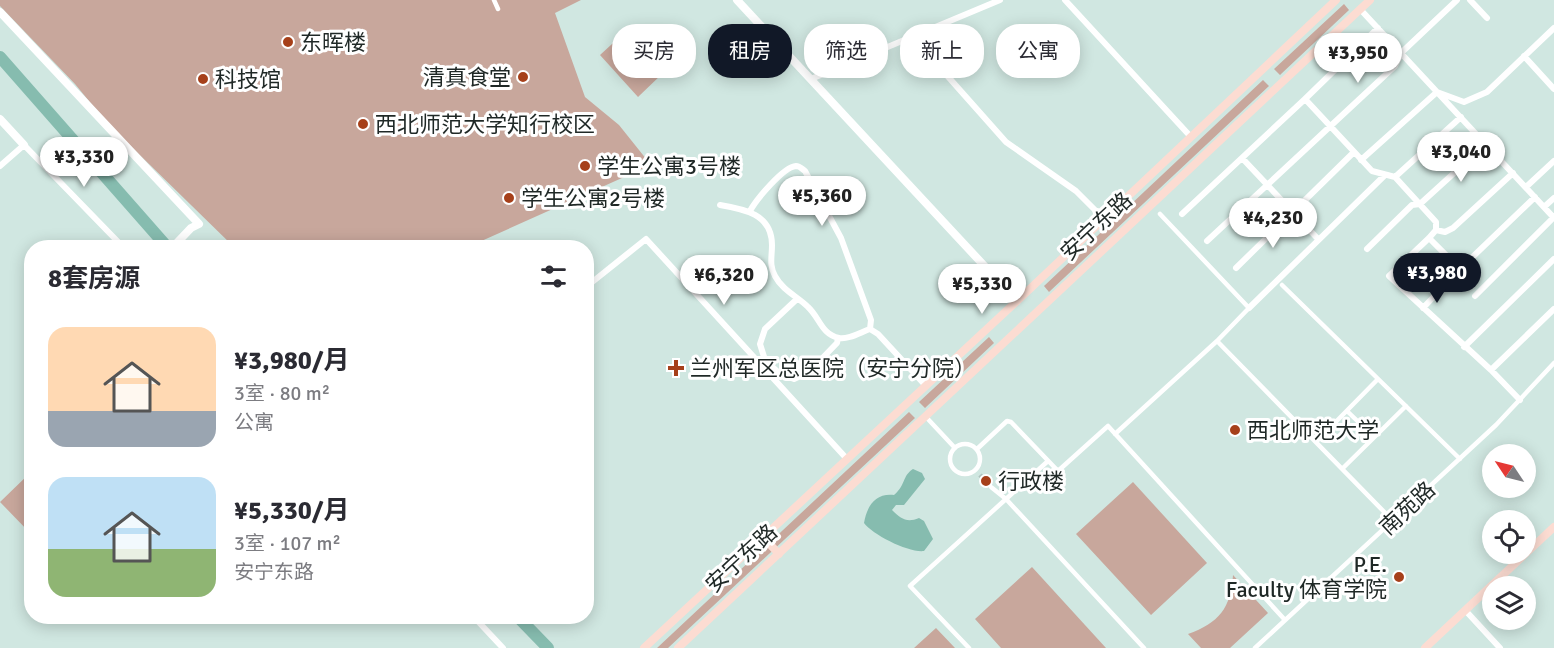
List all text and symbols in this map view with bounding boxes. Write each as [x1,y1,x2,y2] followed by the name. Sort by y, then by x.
[612,24,696,78] chip: 买房
[708,24,792,78] chip: 租房
[804,24,888,78] chip: 筛选
[900,24,984,78] chip: 新上
[996,24,1080,78] chip: 公寓
[300,29,366,56] place label: 东晖楼
[1309,33,1407,84] pin: ¥3,950
[281,35,295,49] marker: 东晖楼
[1328,40,1388,65] text: ¥3,950
[423,64,511,91] place label: 清真食堂
[215,66,281,93] place label: 科技馆
[516,70,530,84] marker: 清真食堂
[196,72,210,86] marker: 科技馆
[375,111,595,138] place label: 西北师范大学知行校区
[356,117,370,131] marker: 西北师范大学知行校区
[1412,132,1510,183] pin: ¥3,040
[35,137,133,188] pin: ¥3,330
[1431,139,1491,164] text: ¥3,040
[54,144,114,169] text: ¥3,330
[597,153,741,180] place label: 学生公寓3号楼
[578,159,592,173] marker: 学生公寓3号楼
[773,176,871,227] pin: ¥5,360
[792,183,852,208] text: ¥5,360
[521,185,665,212] place label: 学生公寓2号楼
[1055,186,1138,266] street label: 安宁东路
[502,191,516,205] marker: 学生公寓2号楼
[1224,198,1322,249] pin: ¥4,230
[1243,205,1303,230] text: ¥4,230
[1388,253,1486,304] pin: ¥3,980
[675,255,773,306] pin: ¥6,320
[537,260,570,293] icon: filters
[1407,260,1467,285] text: ¥3,980
[694,262,754,287] text: ¥6,320
[48,263,140,295] text: 8套房源
[933,264,1031,315] pin: ¥5,330
[952,271,1012,296] text: ¥5,330
[234,345,350,377] text: ¥3,980/月
[96,351,168,423] icon: home
[690,355,976,382] place label: 兰州军区总医院（安宁分院）
[667,359,685,377] marker: 兰州军区总医院（安宁分院）
[234,381,330,406] text: 3室 · 80 m²
[234,410,274,435] text: 公寓
[1247,417,1379,444] place label: 西北师范大学
[1228,423,1242,437] marker: 西北师范大学
[1482,444,1536,498] north arrow
[1482,444,1536,630] map controls
[998,468,1064,495] place label: 行政楼
[979,474,993,488] marker: 行政楼
[1374,476,1441,541] street label: 南苑路
[234,495,350,527] text: ¥5,330/月
[96,501,168,573] icon: home
[1482,510,1536,564] button: locate
[700,518,783,598] street label: 安宁东路
[234,531,341,556] text: 3室 · 107 m²
[1226,551,1387,603] place label: P.E. Faculty 体育学院
[234,560,314,585] text: 安宁东路
[1392,570,1406,584] marker: P.E. Faculty 体育学院
[1482,576,1536,630] button: layers

